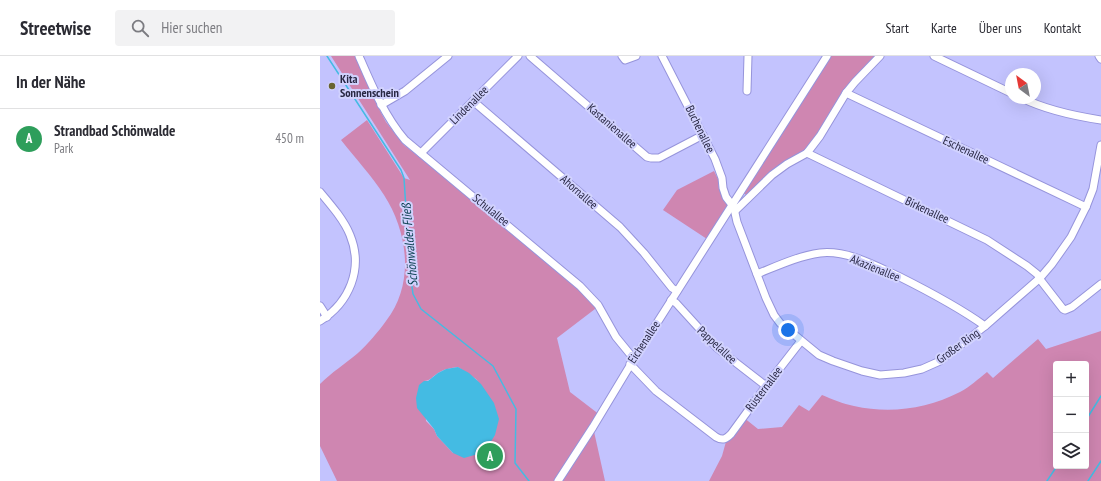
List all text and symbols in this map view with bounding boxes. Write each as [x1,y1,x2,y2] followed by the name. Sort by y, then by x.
[115,10,395,46] search box
[20,16,91,40] text: Streetwise
[129,17,151,39] icon: search
[161,18,222,37] text: Hier suchen
[885,19,909,37] text: Start
[931,19,957,37] text: Karte
[979,19,1022,37] text: Über uns
[1044,19,1081,37] text: Kontakt
[1005,68,1041,104] north arrow
[16,71,86,93] text: In der Nähe
[340,71,399,100] place label: Kita Sonnenschein
[327,81,337,91] marker: Kita Sonnenschein
[446,82,491,127] street label: Lindenallee
[584,100,640,151] street label: Kastanienallee
[683,103,718,155] street label: Buchenallee
[54,121,175,140] text: Strandbad Schönwalde
[26,130,32,147] text: A
[275,130,304,147] text: 450 m
[941,132,992,167] street label: Eschenallee
[54,140,73,157] text: Park
[557,171,601,212] street label: Ahornallee
[470,190,513,229] street label: Schulallee
[903,193,951,226] street label: Birkenallee
[397,201,422,287] water label: Schönwalder Fließ
[848,251,902,284] street label: Akazienallee
[624,318,663,366] street label: Eichenallee
[778,320,798,340] your location
[695,323,740,367] street label: Pappelallee
[933,325,982,366] street label: Großer Ring
[1053,361,1089,469] map controls
[1053,361,1089,397] button: +
[742,363,785,414] street label: Rüsternallee
[1053,397,1089,433] button: −
[1053,433,1089,469] button: layers
[477,441,503,471] pin: A

